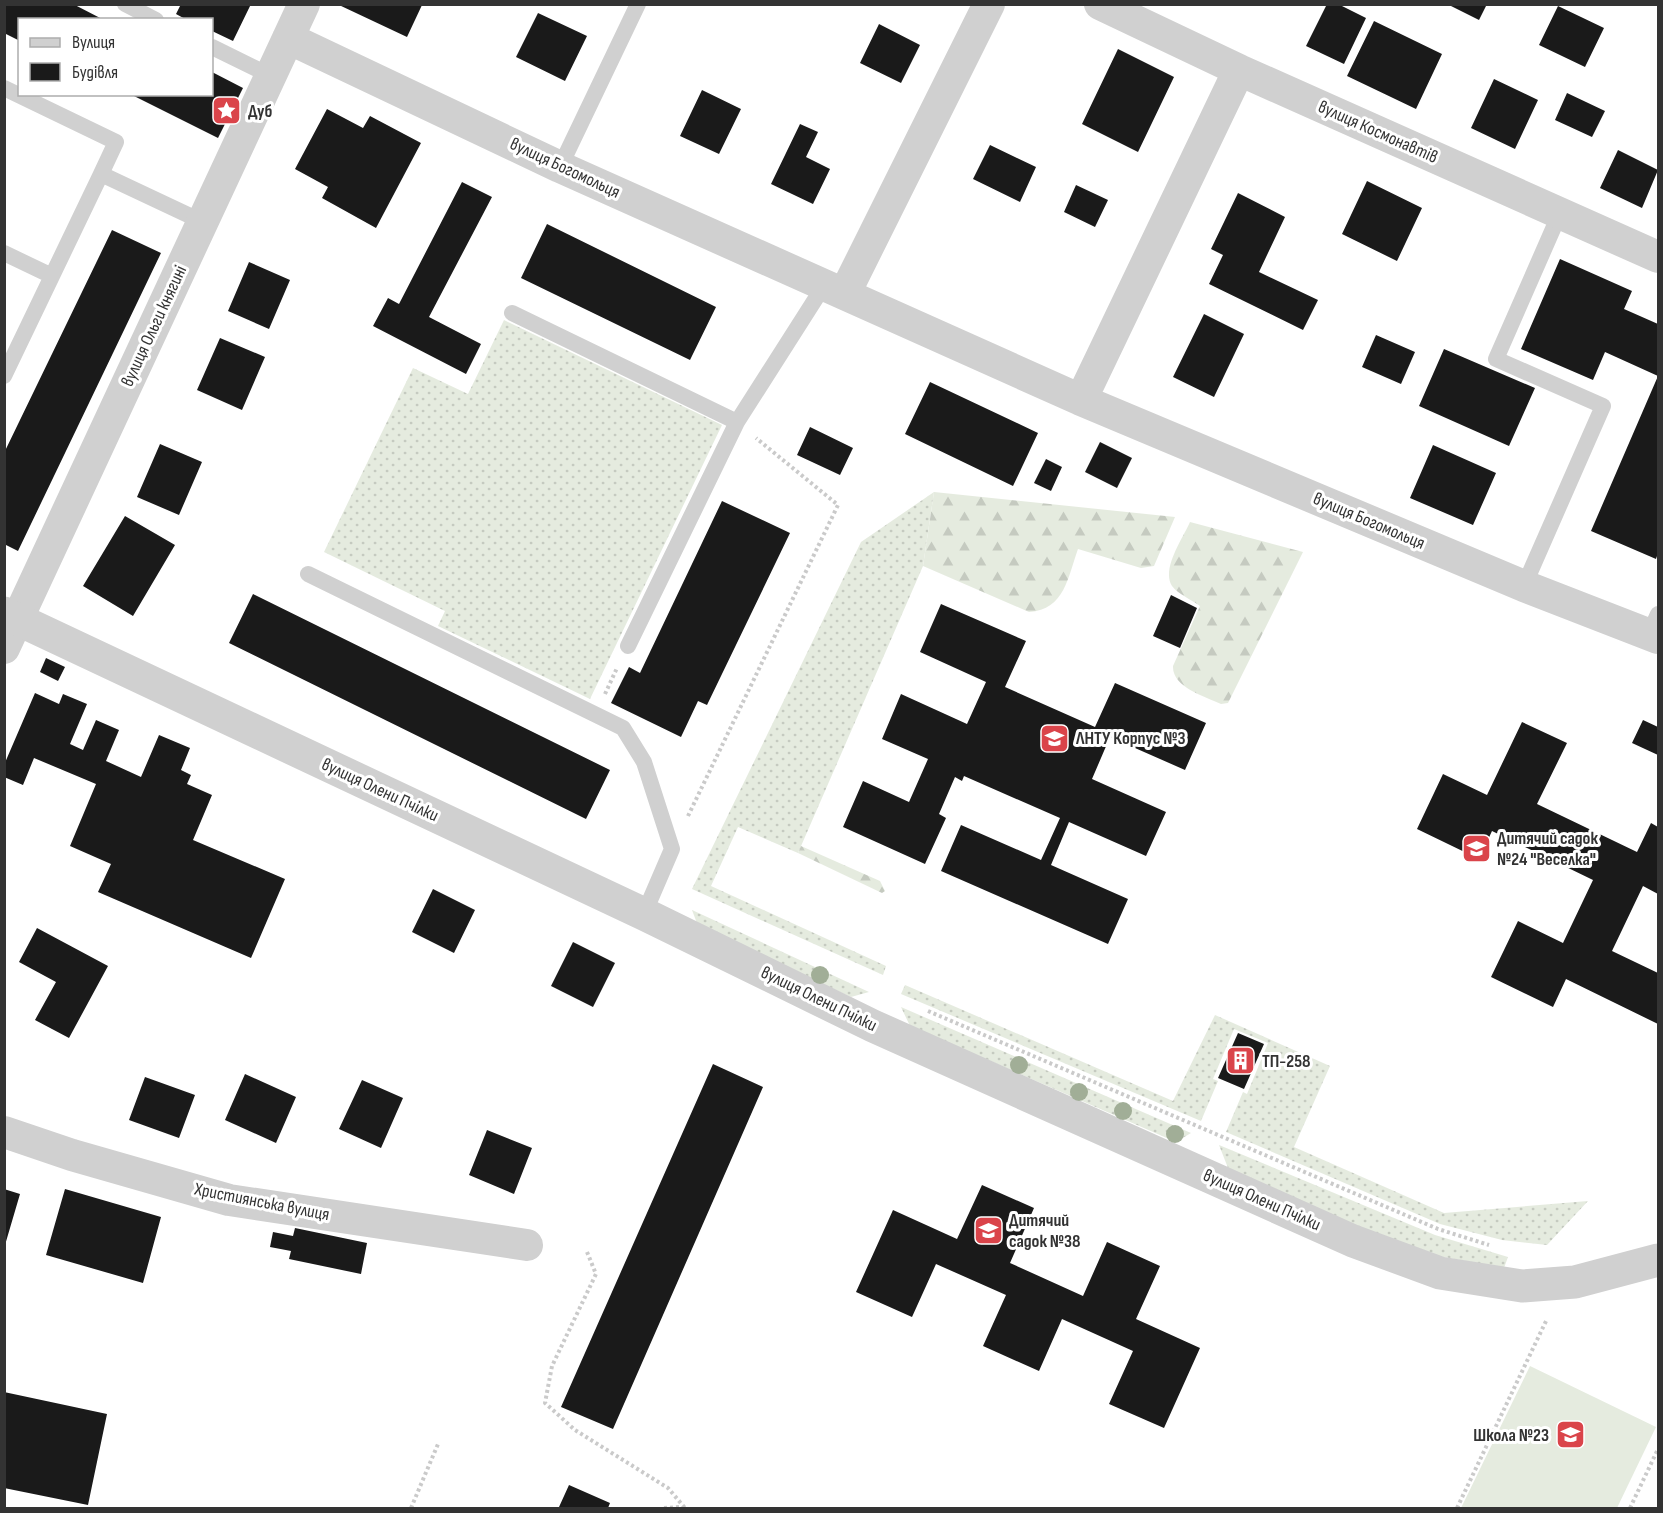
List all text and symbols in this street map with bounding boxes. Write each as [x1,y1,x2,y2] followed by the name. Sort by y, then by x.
[18,18,213,96] legend
[72,32,115,53] text: Вулиця
[72,62,118,83] text: Будівля
[211,95,243,127] place icon: Дуб
[1315,96,1441,168] street label: вулиця Космонавтів
[248,101,273,122] place label: Дуб
[507,133,623,203] street label: вулиця Богомольця
[117,262,191,390] street label: вулиця Ольги княгині
[1310,488,1428,554] street label: вулиця Богомольця
[1039,722,1071,754] school or university icon: ЛНТУ Корпус №3
[1075,728,1186,749] place label: ЛНТУ Корпус №3
[318,754,442,826] street label: вулиця Олени Пчілки
[1497,828,1598,870] place label: Дитячий садок №24 "Веселка"
[1460,832,1492,864] school or university icon: Дитячий садок №24 "Веселка"
[758,962,880,1036] street label: вулиця Олени Пчілки
[1225,1045,1257,1077] building icon: ТП-258
[1262,1051,1311,1072] place label: ТП-258
[1200,1165,1324,1235] street label: вулиця Олени Пчілки
[192,1178,331,1225] street label: Християнська вулиця
[1009,1210,1081,1252] place label: Дитячий садок №38
[972,1214,1004,1246] school or university icon: Дитячий садок №38
[1554,1419,1586,1451] school or university icon: Школа №23
[1473,1425,1549,1446] place label: Школа №23

